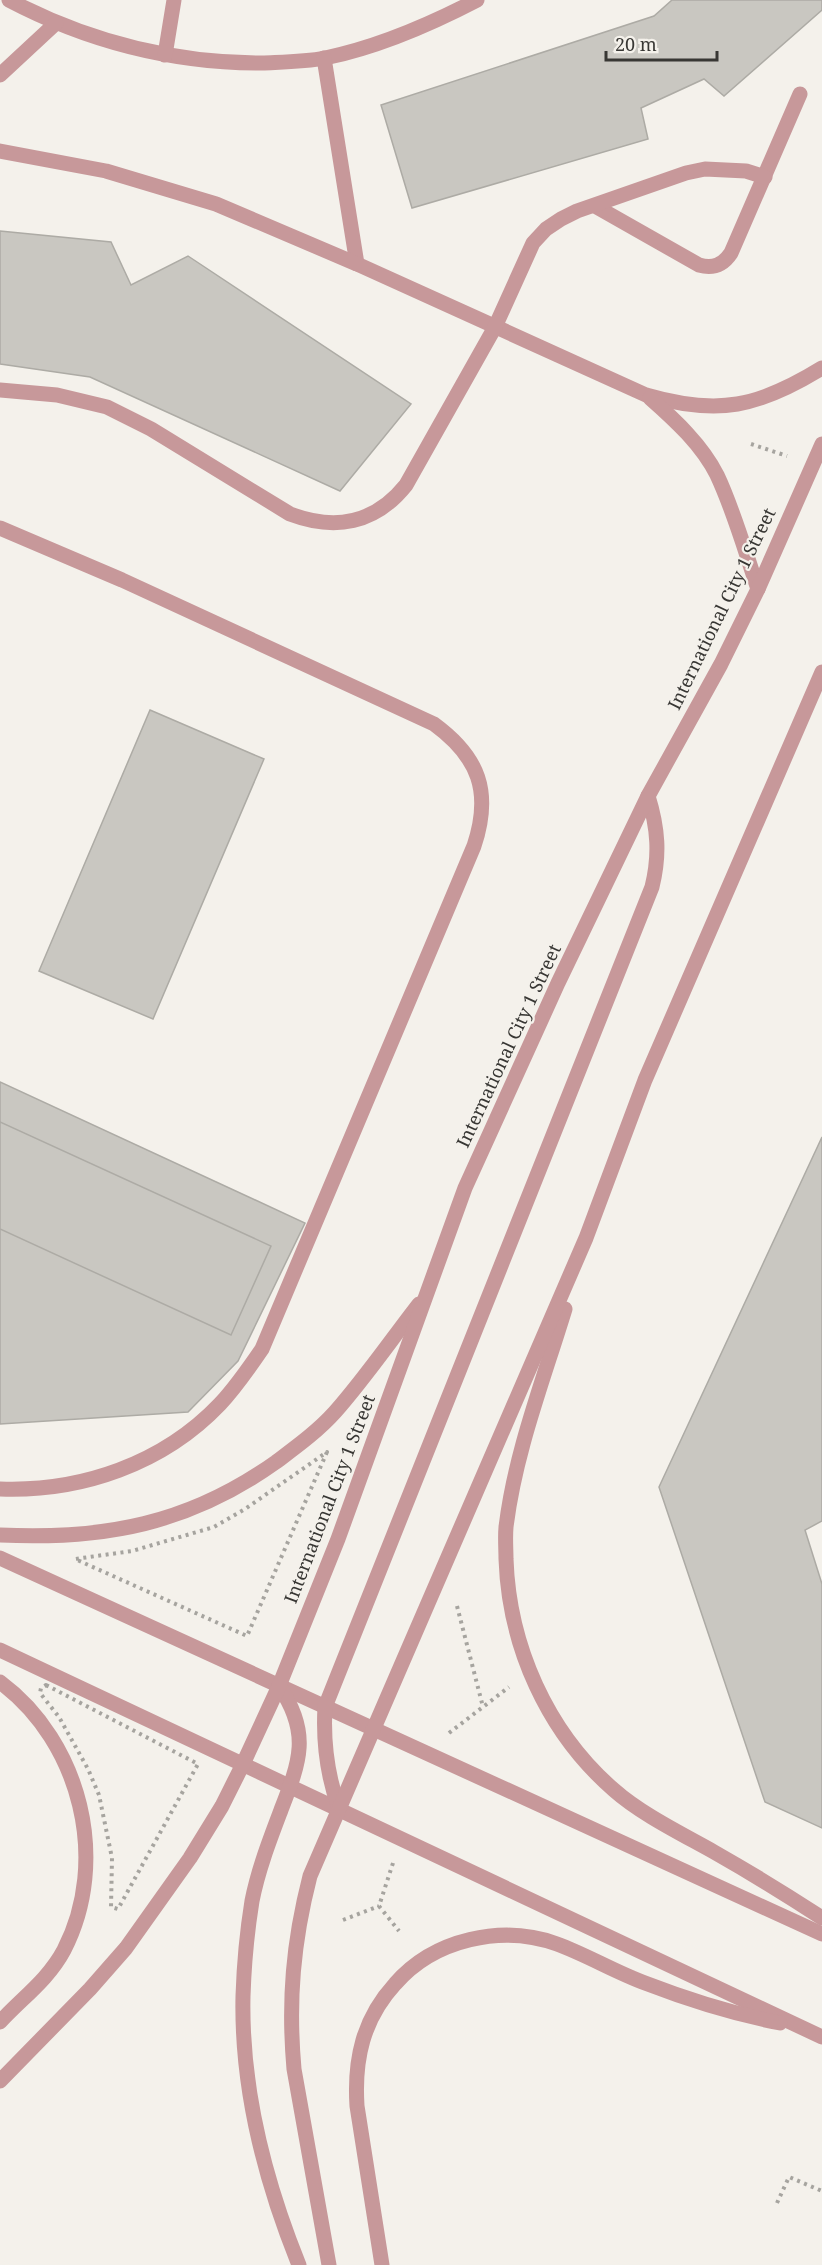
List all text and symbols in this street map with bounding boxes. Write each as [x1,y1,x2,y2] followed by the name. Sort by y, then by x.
[606,24,717,62] scale bar
[615,32,657,56] text: 20 m
[662,504,781,714] street label: International City 1 Street
[450,940,566,1151] street label: International City 1 Street
[278,1391,380,1606] street label: International City 1 Street

